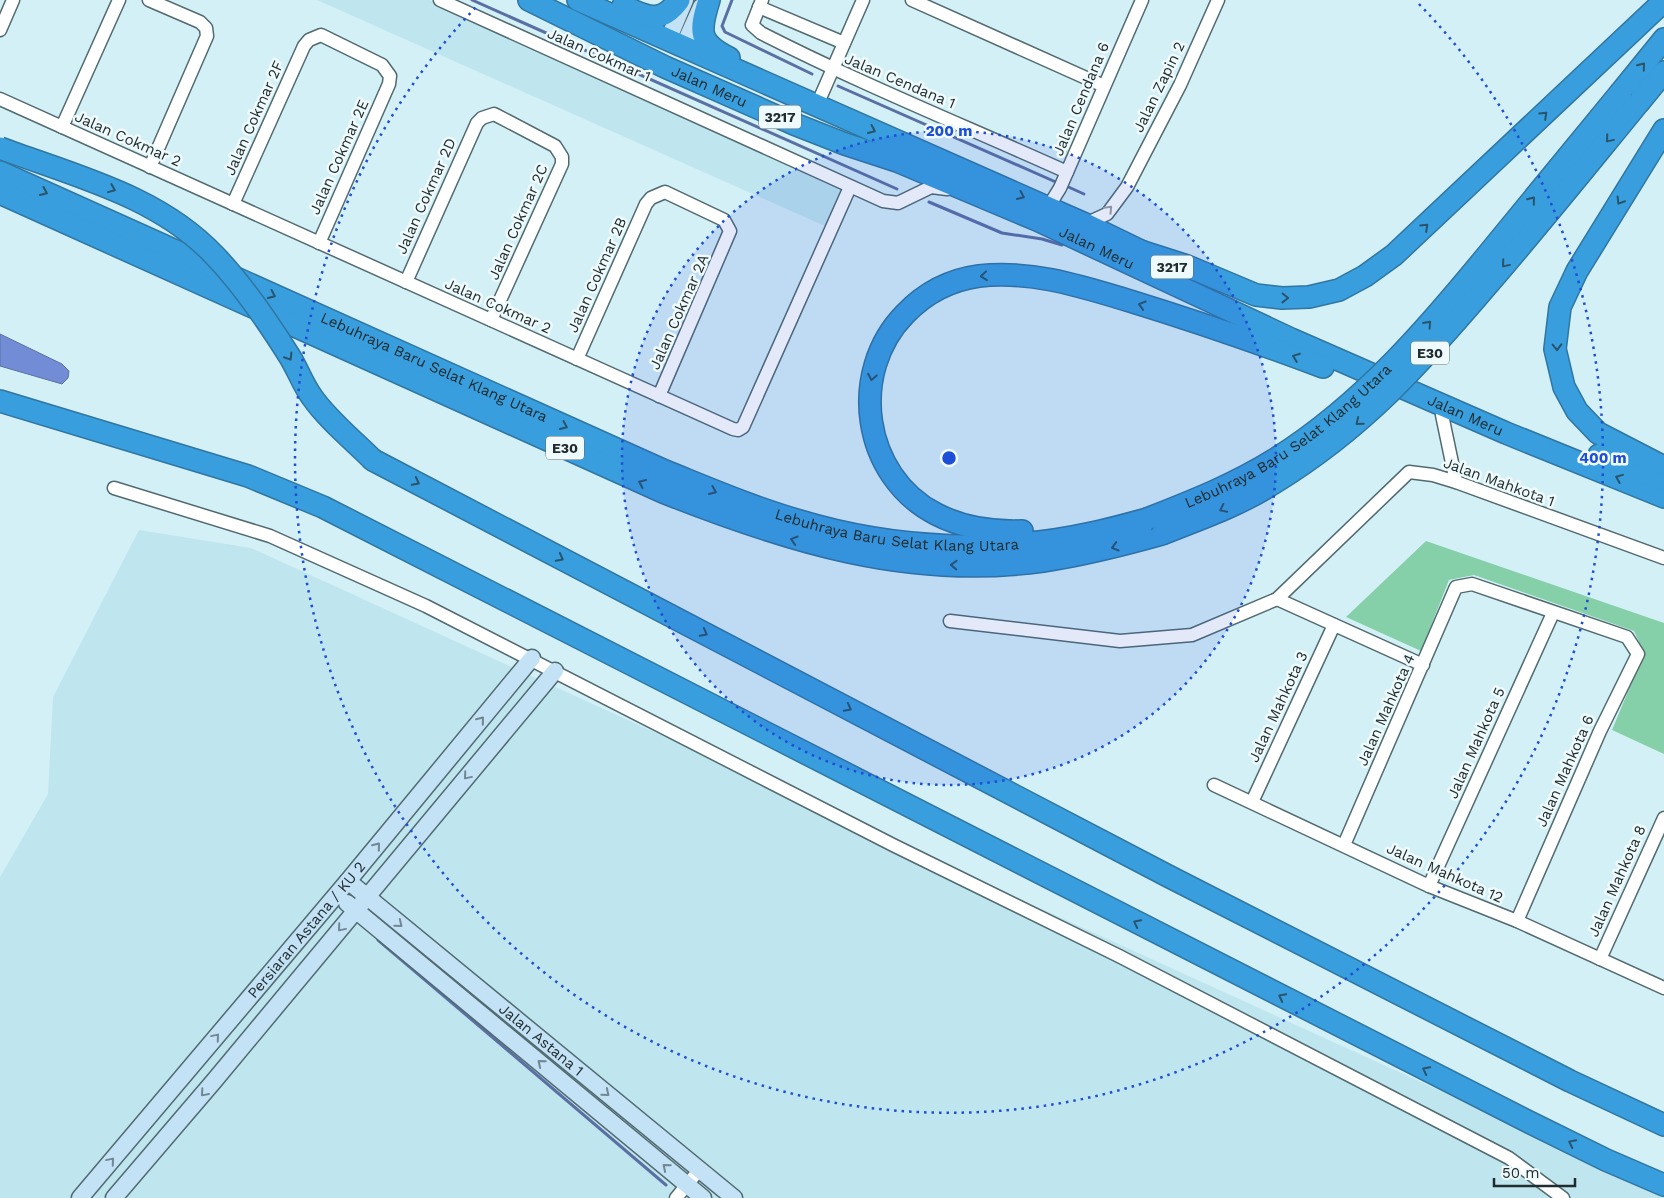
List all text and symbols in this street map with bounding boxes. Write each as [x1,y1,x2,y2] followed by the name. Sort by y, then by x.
[545,24,653,86] street label: Jalan Cokmar 1
[1049,39,1113,159] street label: Jalan Cendana 6
[1129,39,1189,135] street label: Jalan Zapin 2
[842,50,958,112] street label: Jalan Cendana 1
[221,58,287,178] street label: Jalan Cokmar 2F
[669,62,750,111] street label: Jalan Meru
[1637,63,1645,72] one-way arrow
[306,97,372,217] street label: Jalan Cokmar 2E
[759,105,801,128] road number: 3217
[72,108,184,170] street label: Jalan Cokmar 2
[1538,112,1547,121] one-way arrow
[926,122,972,140] text: 200 m
[867,123,876,134] one-way arrow
[1606,133,1614,142] one-way arrow
[392,135,460,257] street label: Jalan Cokmar 2D
[484,161,552,283] street label: Jalan Cokmar 2C
[107,183,115,193] one-way arrow
[39,185,48,195] one-way arrow
[1016,189,1025,200] one-way arrow
[1617,195,1626,204] one-way arrow
[1527,197,1535,206] one-way arrow
[1103,206,1112,215] one-way arrow
[564,215,630,335] street label: Jalan Cokmar 2B
[1056,223,1137,273] street label: Jalan Meru
[1420,224,1429,233] one-way arrow
[645,251,713,372] street label: Jalan Cokmar 2A
[1151,256,1193,278] road number: 3217
[1502,259,1511,268] one-way arrow
[979,270,987,281] one-way arrow
[442,275,554,337] street label: Jalan Cokmar 2
[267,288,276,299] one-way arrow
[1282,293,1290,303] one-way arrow
[1139,300,1147,310] one-way arrow
[318,308,551,426] street label: Lebuhraya Baru Selat Klang Utara
[1422,321,1431,330] one-way arrow
[1411,342,1449,364] road number: E30
[1552,344,1562,352] one-way arrow
[283,352,293,361] one-way arrow
[1292,353,1301,363] one-way arrow
[1182,360,1395,512] street label: Lebuhraya Baru Selat Klang Utara
[867,373,877,382] one-way arrow
[1425,391,1506,440] street label: Jalan Meru
[1356,416,1365,425] one-way arrow
[559,419,568,430] one-way arrow
[546,436,584,459] road number: E30
[940,449,958,467] centre of rings
[1579,449,1627,467] text: 400 m
[1441,454,1557,510] street label: Jalan Mahkota 1
[1615,474,1624,485] one-way arrow
[411,476,420,486] one-way arrow
[638,478,647,489] one-way arrow
[708,484,717,495] one-way arrow
[1219,503,1228,514] one-way arrow
[773,505,1020,555] street label: Lebuhraya Baru Selat Klang Utara
[791,535,799,545] one-way arrow
[1111,542,1120,552] one-way arrow
[555,551,564,561] one-way arrow
[950,560,958,570] one-way arrow
[699,627,708,637] one-way arrow
[1244,649,1312,765] street label: Jalan Mahkota 3
[1353,651,1419,769] street label: Jalan Mahkota 4
[1443,684,1509,802] street label: Jalan Mahkota 5
[843,702,852,712] one-way arrow
[1532,712,1598,830] street label: Jalan Mahkota 6
[475,717,484,726] one-way arrow
[464,770,473,779] one-way arrow
[1584,822,1650,940] street label: Jalan Mahkota 8
[1384,839,1506,907] street label: Jalan Mahkota 12
[372,843,380,852] one-way arrow
[244,858,369,1002] street label: Persiaran Astana / KU 2
[393,918,402,926] one-way arrow
[1133,919,1142,929] one-way arrow
[338,922,347,931] one-way arrow
[1278,993,1287,1003] one-way arrow
[495,1000,587,1080] street label: Jalan Astana 1
[211,1034,219,1043] one-way arrow
[537,1060,546,1069] one-way arrow
[1423,1066,1432,1076] one-way arrow
[201,1087,210,1096] one-way arrow
[601,1087,610,1096] one-way arrow
[1568,1139,1577,1149] one-way arrow
[1494,1156,1575,1188] scale bar
[105,1157,114,1166] one-way arrow
[663,1164,672,1172] one-way arrow
[1502,1164,1539,1182] text: 50 m

